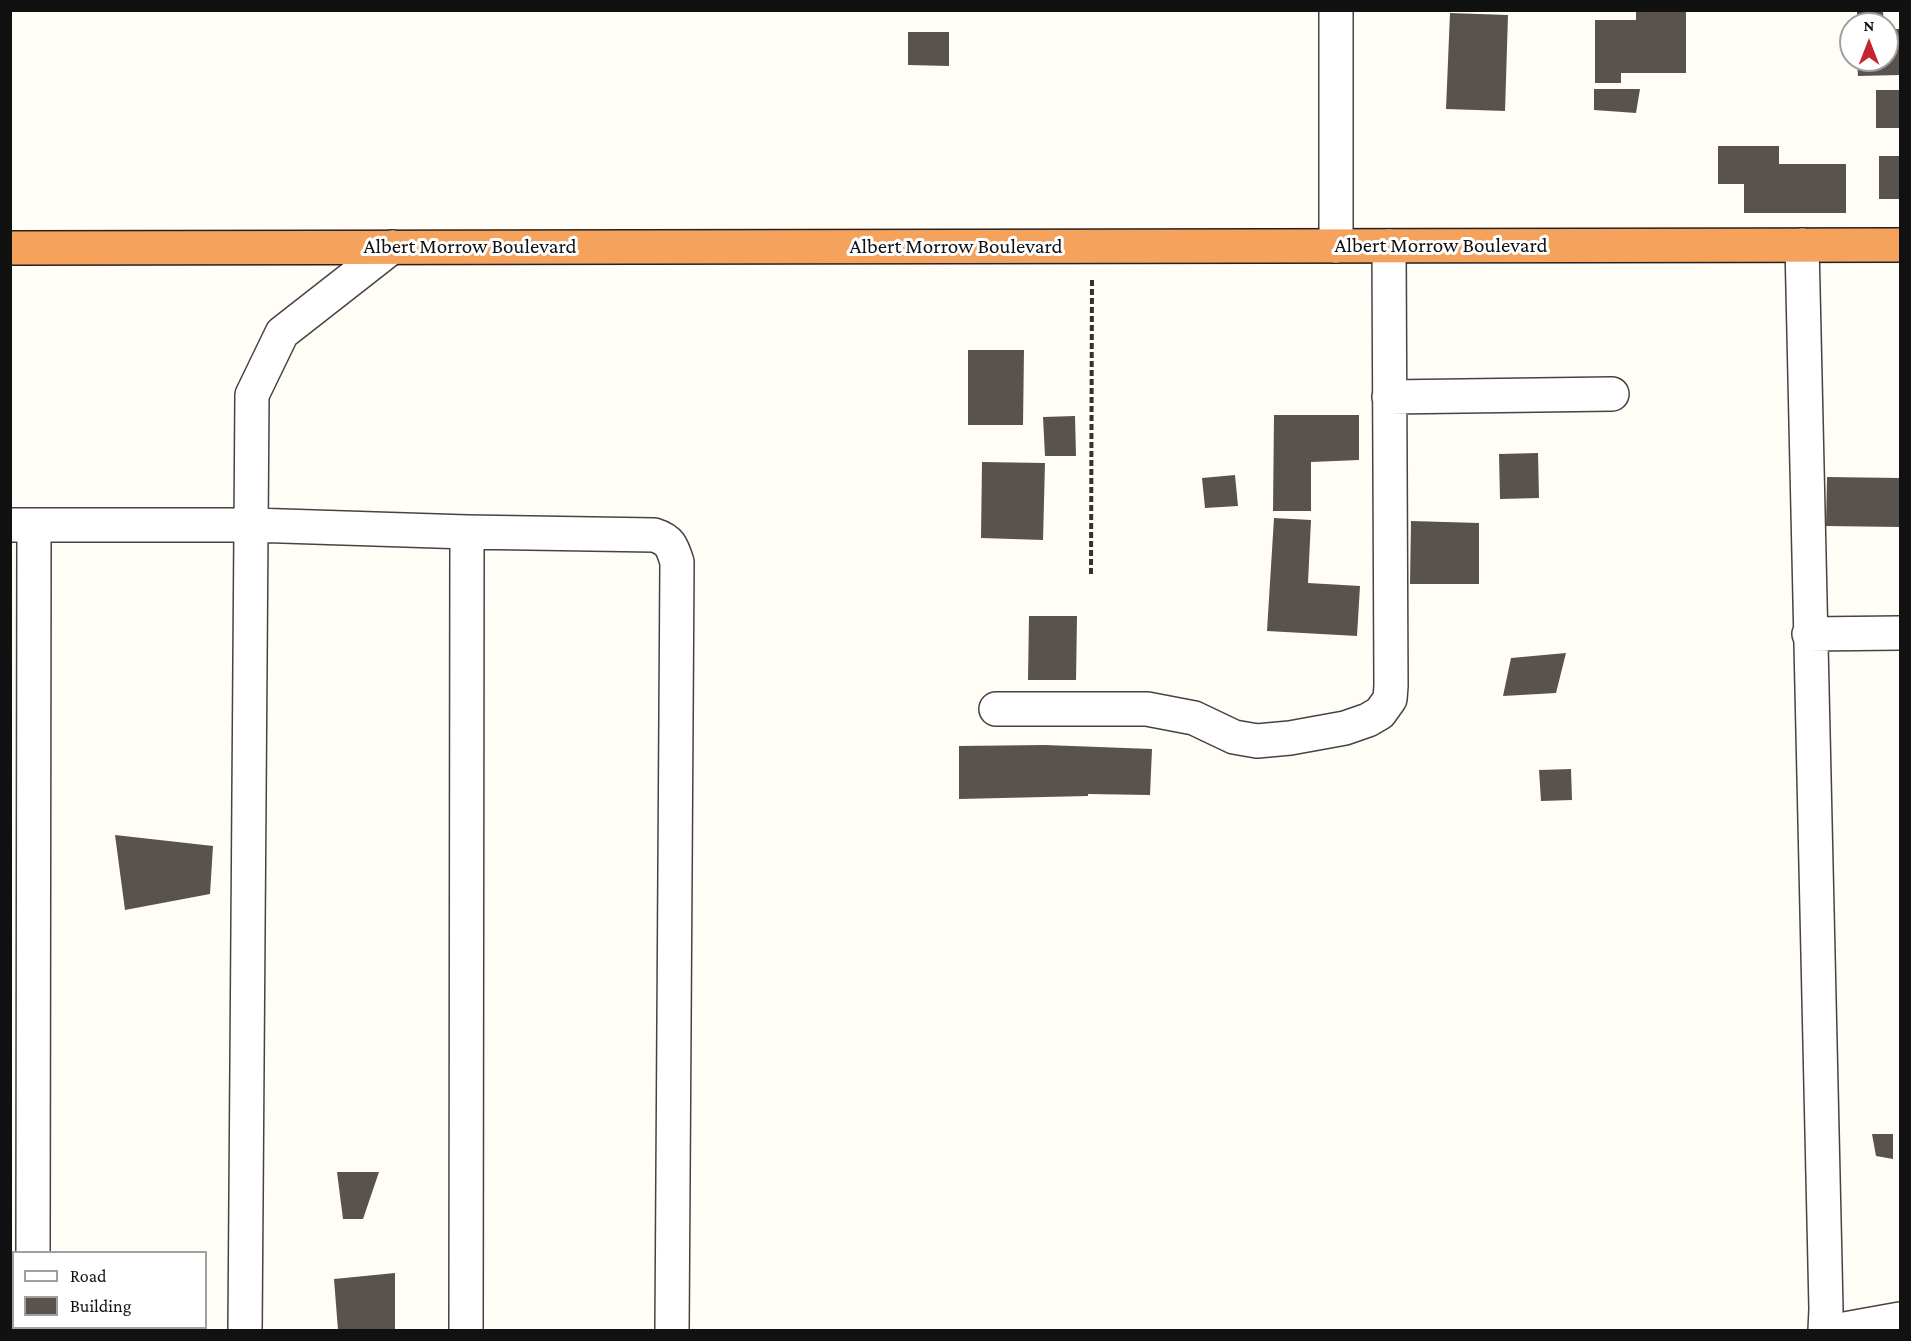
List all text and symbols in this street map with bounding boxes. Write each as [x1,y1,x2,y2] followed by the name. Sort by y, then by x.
[1839,12,1899,72] north arrow
[1864,17,1874,34] text: N
[1335,233,1547,259] street label: Albert Morrow Boulevard
[364,234,576,260] street label: Albert Morrow Boulevard
[850,234,1062,260] street label: Albert Morrow Boulevard
[12,1251,207,1329] legend
[70,1266,107,1286] text: Road
[70,1296,131,1316] text: Building

